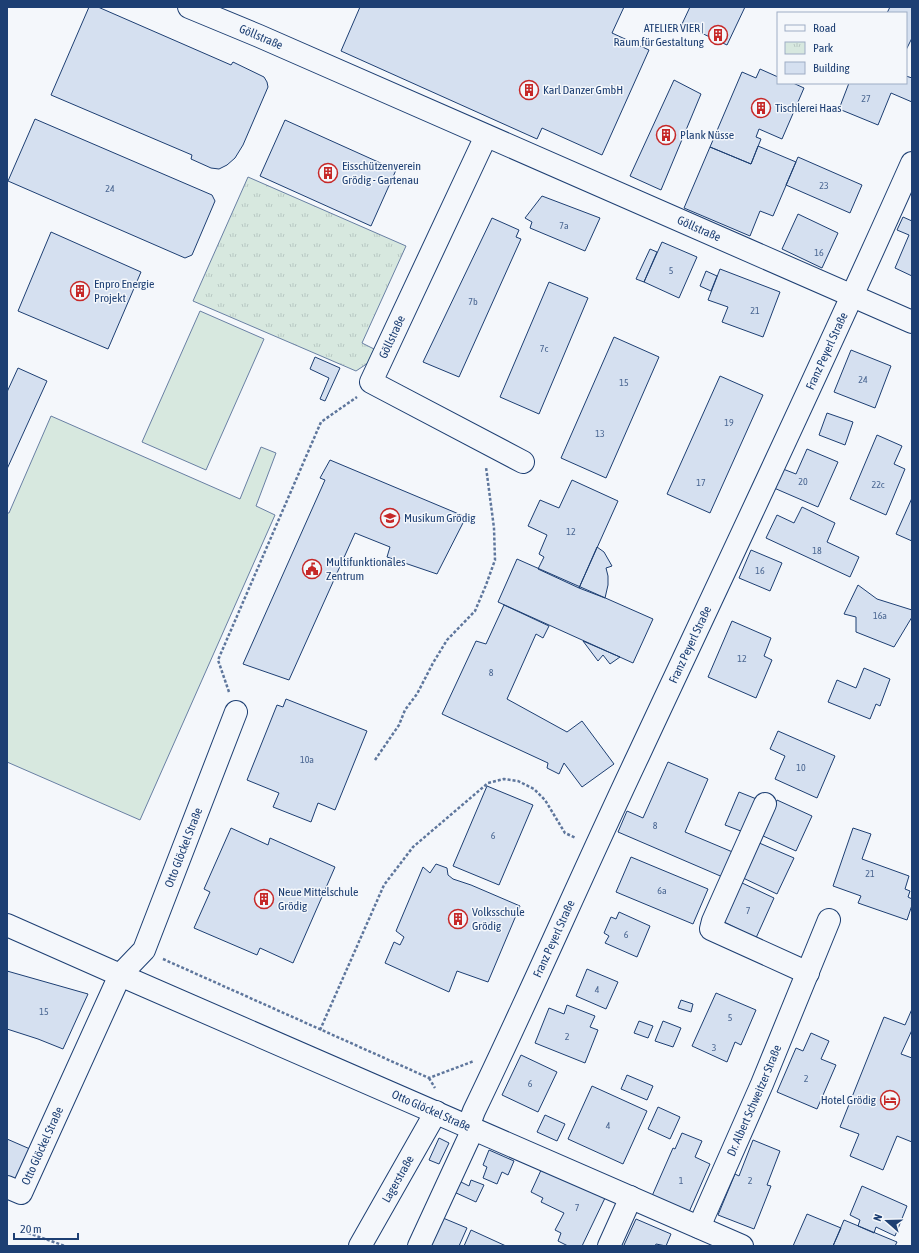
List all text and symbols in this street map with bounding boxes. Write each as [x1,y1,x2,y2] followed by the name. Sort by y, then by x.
[777,12,907,84] legend
[614,21,705,49] place label: ATELIER VIER | Raum für Gestaltung
[813,21,836,35] text: Road
[237,22,285,53] street label: Göllstraße
[707,24,729,46] building icon: ATELIER VIER | Raum für Gestaltung
[813,41,834,55] text: Park
[813,61,851,75] text: Building
[518,79,540,101] building icon: Karl Danzer GmbH
[543,83,623,97] place label: Karl Danzer GmbH
[861,93,871,104] house number: 27
[750,97,772,119] building icon: Tischlerei Haas
[775,101,842,115] place label: Tischlerei Haas
[655,124,677,146] building icon: Plank Nüsse
[680,128,734,142] place label: Plank Nüsse
[342,159,421,187] place label: Eisschützenverein Grödig - Gartenau
[317,162,339,184] building icon: Eisschützenverein Grödig - Gartenau
[819,180,829,191] house number: 23
[105,183,115,194] house number: 24
[675,213,723,244] street label: Göllstraße
[559,220,569,231] house number: 7a
[814,247,824,258] house number: 16
[669,265,674,276] house number: 5
[94,277,154,305] place label: Enpro Energie Projekt
[69,280,91,302] building icon: Enpro Energie Projekt
[468,296,478,307] house number: 7b
[750,305,760,316] house number: 21
[803,310,851,392] street label: Franz Peyerl Straße
[376,313,408,361] street label: Göllstraße
[540,343,548,354] house number: 7c
[858,374,868,385] house number: 24
[619,377,629,388] house number: 15
[724,417,734,428] house number: 19
[595,428,605,439] house number: 13
[798,476,808,487] house number: 20
[696,477,706,488] house number: 17
[871,479,885,490] house number: 22c
[379,507,401,529] school or university icon: Musikum Grödig
[404,511,476,525] place label: Musikum Grödig
[566,526,576,537] house number: 12
[812,545,822,556] house number: 18
[326,555,405,583] place label: Multifunktionales Zentrum
[301,558,323,580] public building icon: Multifunktionales Zentrum
[755,565,765,576] house number: 16
[666,604,714,686] street label: Franz Peyerl Straße
[873,610,887,621] house number: 16a
[737,653,747,664] house number: 12
[489,667,494,678] house number: 8
[300,754,314,765] house number: 10a
[796,762,806,773] house number: 10
[162,806,205,890] street label: Otto Glöckel Straße
[653,820,658,831] house number: 8
[491,830,496,841] house number: 6
[865,868,875,879] house number: 21
[278,885,358,913] place label: Neue Mittelschule Grödig
[657,885,667,896] house number: 6a
[253,888,275,910] building icon: Neue Mittelschule Grödig
[530,898,578,980] street label: Franz Peyerl Straße
[472,905,525,933] place label: Volksschule Grödig
[746,905,751,916] house number: 7
[447,908,469,930] building icon: Volksschule Grödig
[624,929,629,940] house number: 6
[595,984,600,995] house number: 4
[39,1006,49,1017] house number: 15
[728,1012,733,1023] house number: 5
[565,1031,570,1042] house number: 2
[712,1042,717,1053] house number: 3
[724,1043,784,1158] street label: Dr. Albert Schweitzer Straße
[804,1073,809,1084] house number: 2
[528,1078,533,1089] house number: 6
[390,1087,473,1134] street label: Otto Glöckel Straße
[879,1089,901,1111] hotel icon: Hotel Grödig
[821,1093,877,1107] place label: Hotel Grödig
[19,1104,66,1187] street label: Otto Glöckel Straße
[606,1120,611,1131] house number: 4
[379,1153,417,1205] street label: Lagerstraße
[679,1175,684,1186] house number: 1
[748,1175,753,1186] house number: 2
[867,1201,907,1241] north arrow
[575,1202,580,1213] house number: 7
[871,1212,884,1223] text: N
[14,1215,78,1241] scale bar
[20,1222,42,1236] text: 20 m

